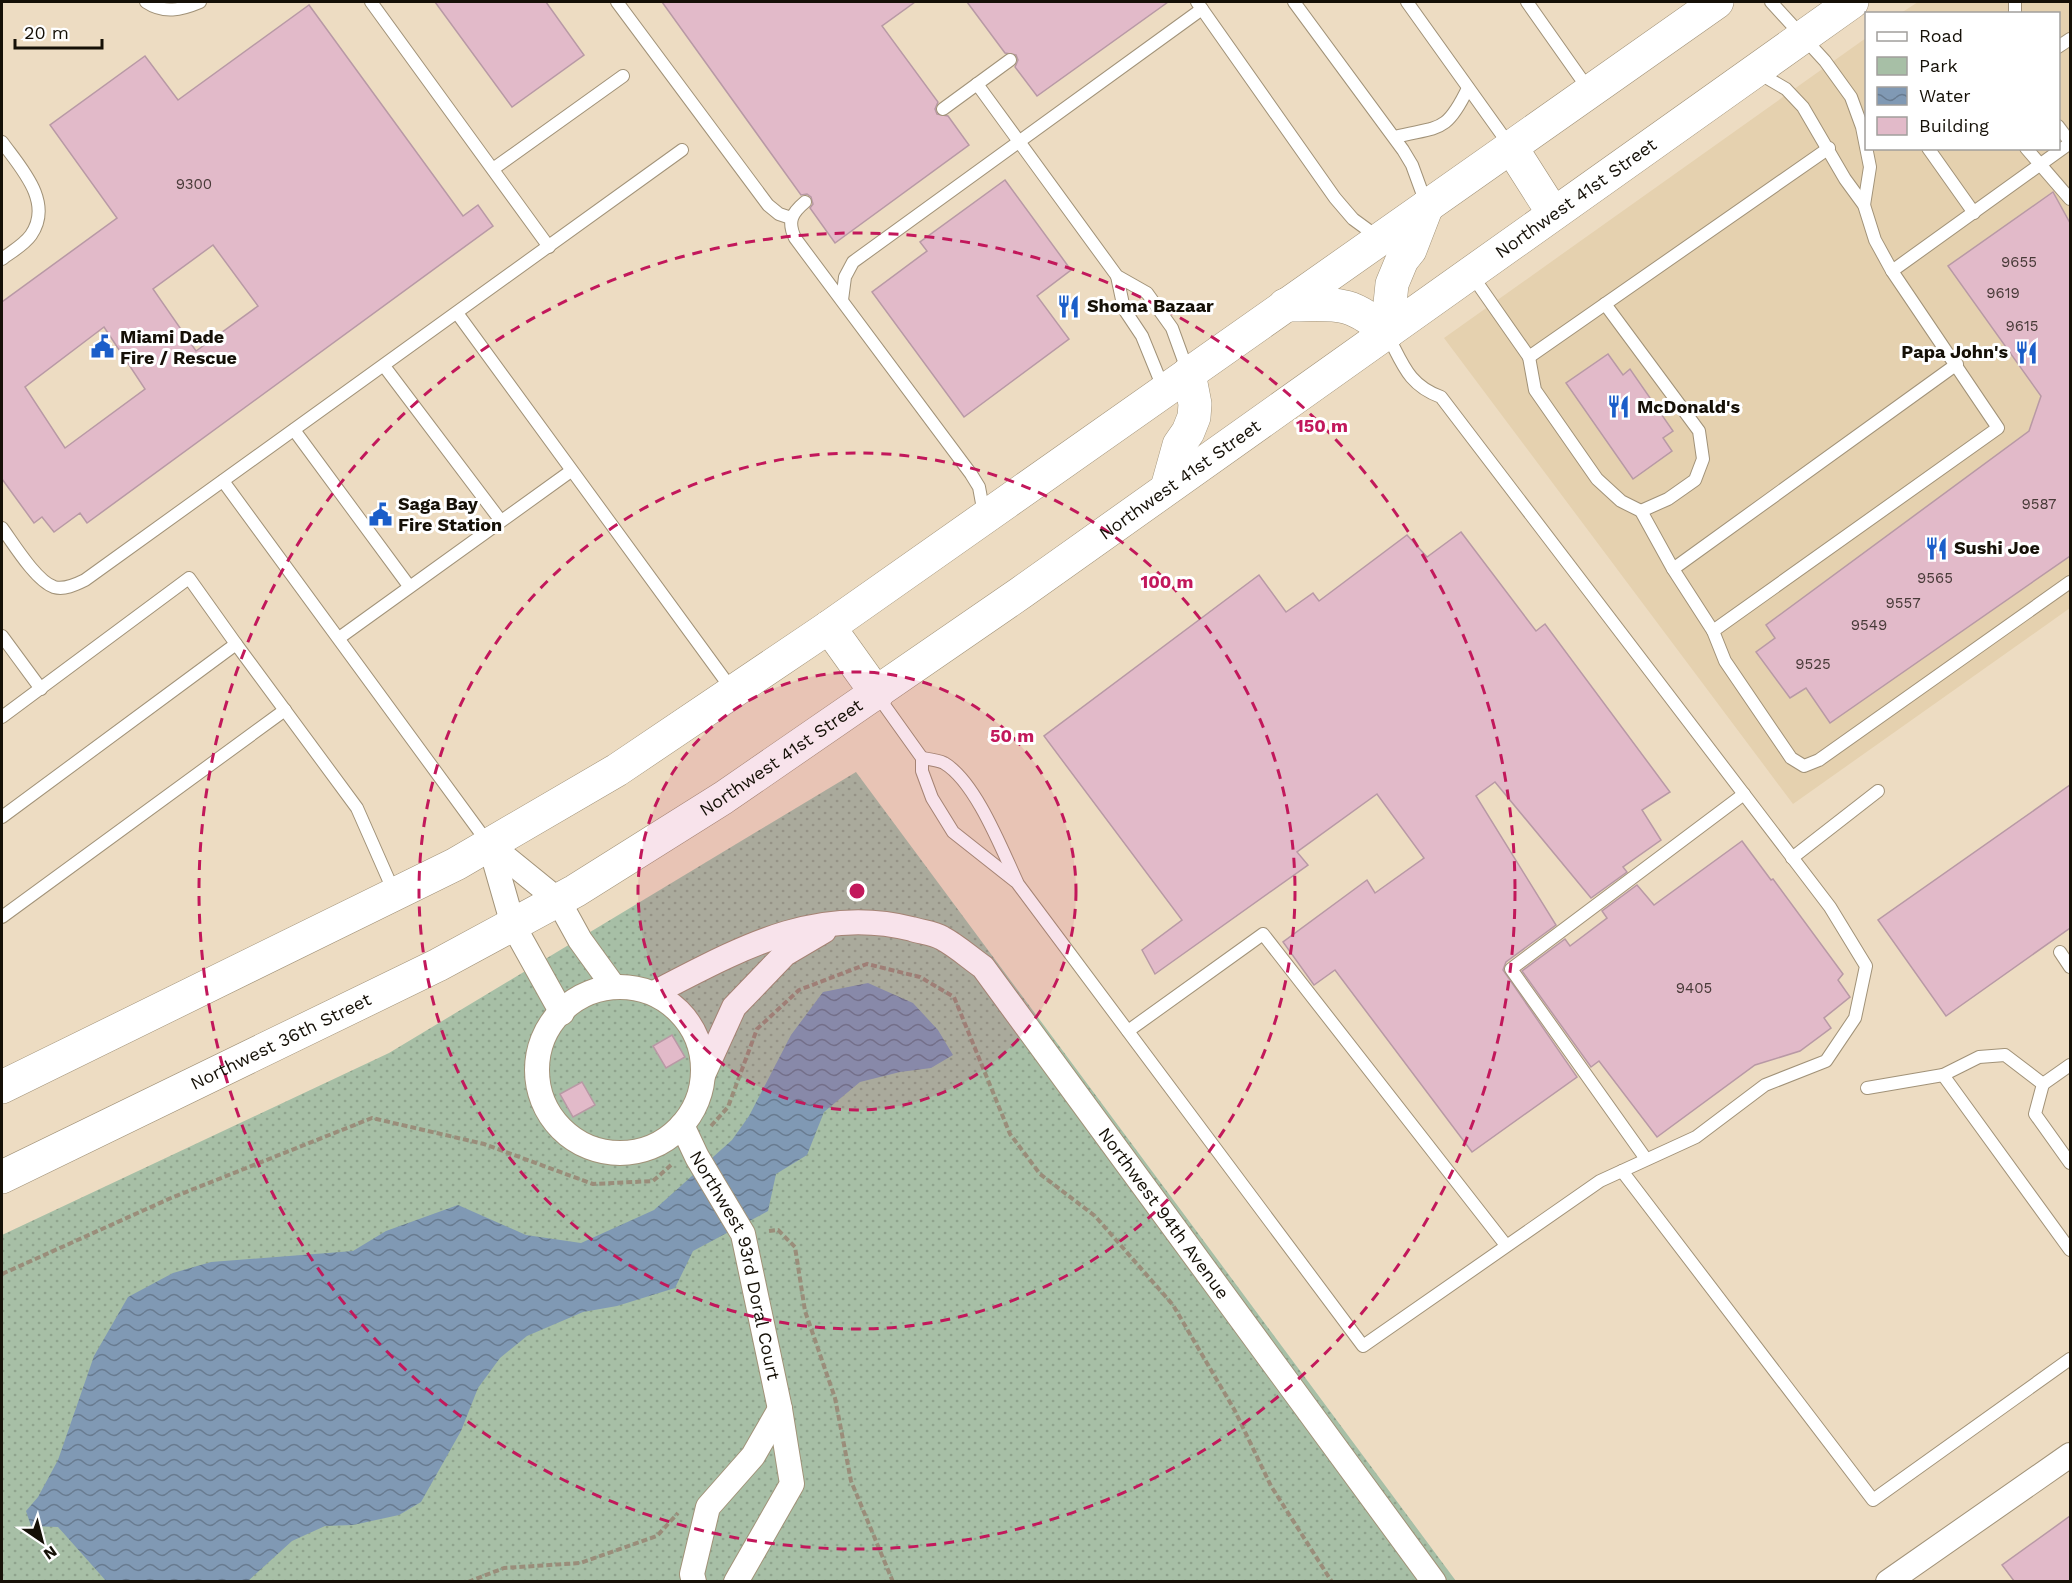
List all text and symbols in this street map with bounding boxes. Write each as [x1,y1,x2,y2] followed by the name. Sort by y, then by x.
[15,12,102,50] scale bar
[1865,12,2060,150] legend
[24,22,69,43] text: 20 m
[1919,25,1963,46] text: Road
[1919,55,1958,76] text: Park
[1919,85,1971,106] text: Water
[1919,115,1989,136] text: Building
[1491,133,1661,262] street label: Northwest 41st Street
[176,175,212,193] house number: 9300
[2001,253,2037,271] house number: 9655
[1986,284,2020,302] house number: 9619
[1056,293,1082,319] restaurant icon: Shoma Bazaar
[1087,295,1214,316] place label: Shoma Bazaar
[2006,317,2038,335] house number: 9615
[120,326,237,368] place label: Miami Dade Fire / Rescue
[89,334,115,360] public building icon: Miami Dade Fire / Rescue
[2013,339,2039,365] restaurant icon: Papa John's
[1901,341,2008,362] place label: Papa John's
[1606,394,1632,420] restaurant icon: McDonald's
[1637,396,1740,417] place label: McDonald's
[1095,415,1265,544] street label: Northwest 41st Street
[1296,415,1348,436] text: 150 m
[398,493,502,535] place label: Saga Bay Fire Station
[2021,495,2057,513] house number: 9587
[367,501,393,527] public building icon: Saga Bay Fire Station
[1923,535,1949,561] restaurant icon: Sushi Joe
[1954,537,2040,558] place label: Sushi Joe
[1917,569,1953,587] house number: 9565
[1140,571,1194,592] text: 100 m
[1885,594,1921,612] house number: 9557
[1851,616,1887,634] house number: 9549
[1795,655,1831,673] house number: 9525
[695,694,867,820] street label: Northwest 41st Street
[990,725,1034,746] text: 50 m
[847,881,867,901] centre of rings
[1676,979,1712,997] house number: 9405
[187,988,375,1094] street label: Northwest 36th Street
[1094,1123,1234,1303] street label: Northwest 94th Avenue
[686,1147,785,1382] street label: Northwest 93rd Doral Court
[12,1511,72,1571] north arrow
[40,1542,61,1564] text: N

